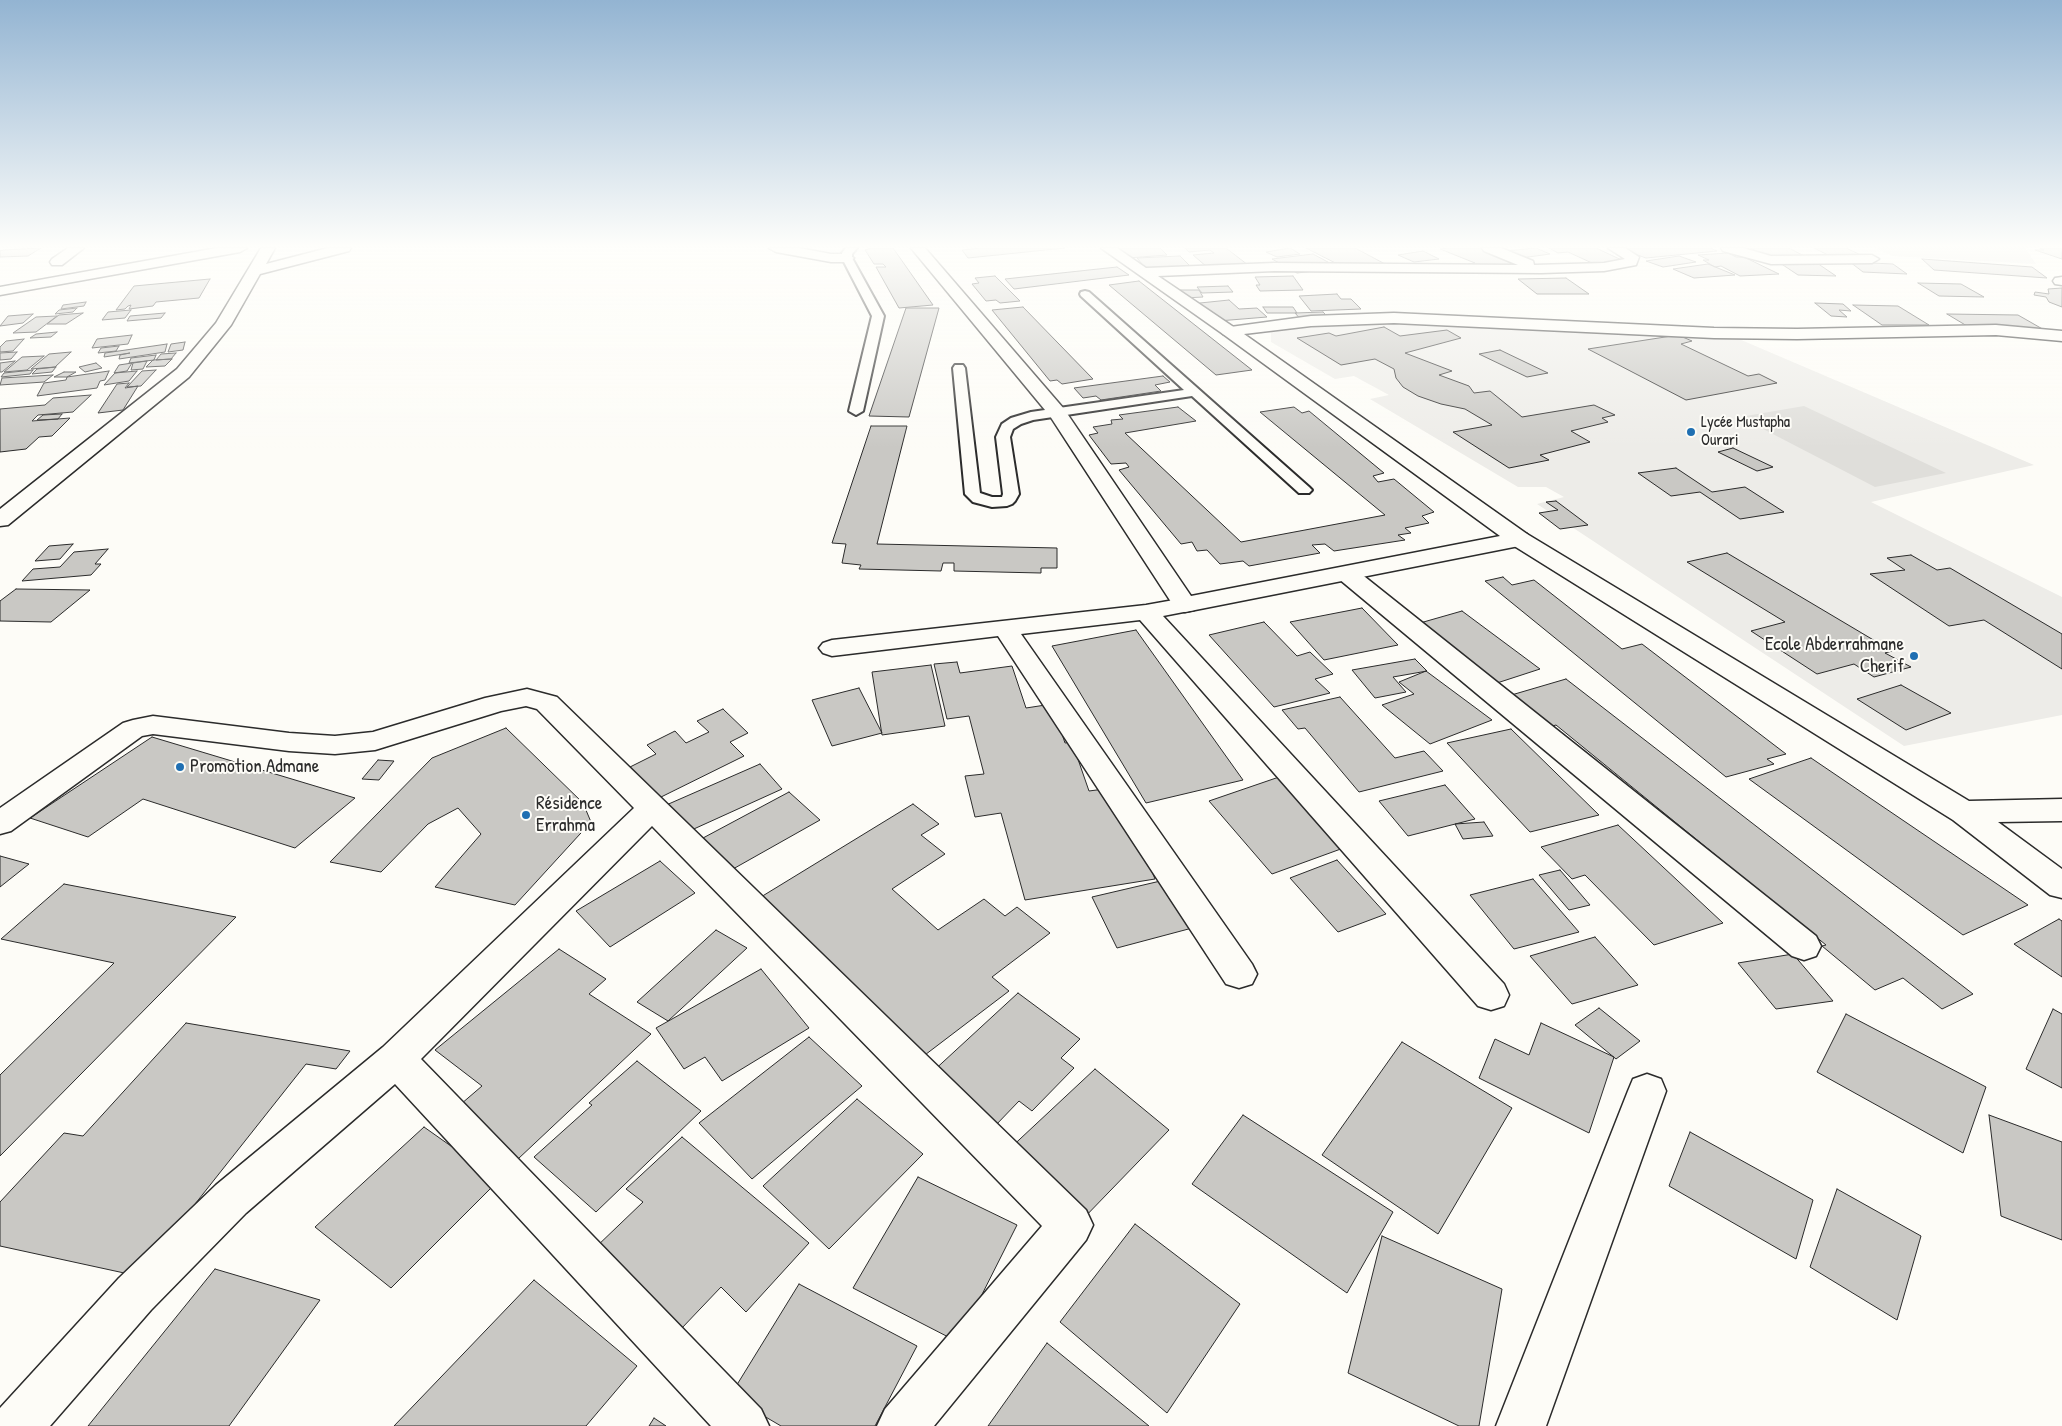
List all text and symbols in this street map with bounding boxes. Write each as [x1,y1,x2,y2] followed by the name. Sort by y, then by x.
[1701,413,1790,451] place label: Lycée Mustapha Ourari
[1685,426,1697,438] marker: Lycée Mustapha Ourari
[1765,634,1904,678] place label: Ecole Abderrahmane Cherif
[1908,650,1920,662] marker: Ecole Abderrahmane Cherif
[190,756,319,778] place label: Promotion Admane
[174,761,186,773] marker: Promotion Admane
[536,793,602,837] place label: Résidence Errahma
[520,809,532,821] marker: Résidence Errahma

